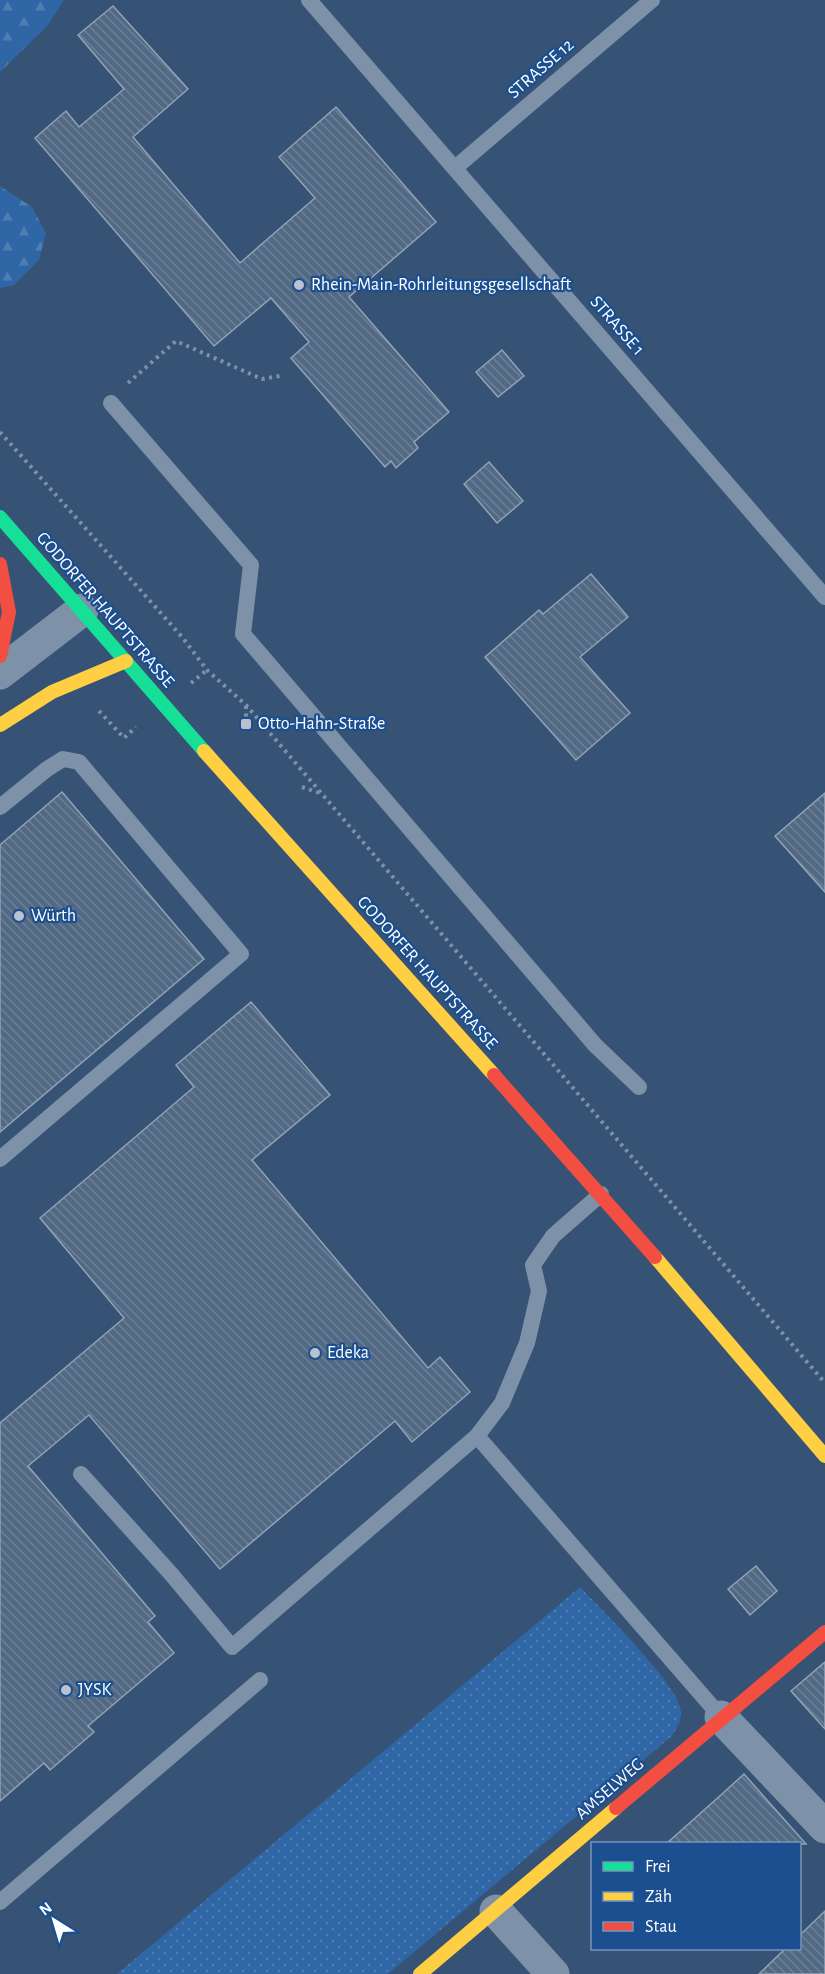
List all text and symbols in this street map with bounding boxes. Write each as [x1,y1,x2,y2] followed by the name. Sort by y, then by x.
[505,36,577,102] street label: STRASSE 12
[311,276,571,294] place label: Rhein-Main-Rohrleitungsgesellschaft
[292,278,306,292] marker: Rhein-Main-Rohrleitungsgesellschaft
[587,293,647,359] street label: STRASSE 1
[33,529,177,691] street label: GODORFER HAUPTSTRASSE
[258,715,385,733] place label: Otto-Hahn-Straße
[239,717,253,731] marker: Otto-Hahn-Straße
[354,893,501,1053] street label: GODORFER HAUPTSTRASSE
[31,907,76,925] place label: Würth
[12,909,26,923] marker: Würth
[327,1344,369,1362] place label: Edeka
[308,1346,322,1360] marker: Edeka
[78,1681,112,1699] place label: JYSK
[59,1683,73,1697] marker: JYSK
[573,1755,647,1823] street label: AMSELWEG
[591,1842,801,1950] legend
[645,1858,671,1876] text: Frei
[645,1888,672,1906] text: Zäh
[24,1890,84,1950] north arrow
[36,1899,55,1919] text: N
[645,1918,677,1936] text: Stau

